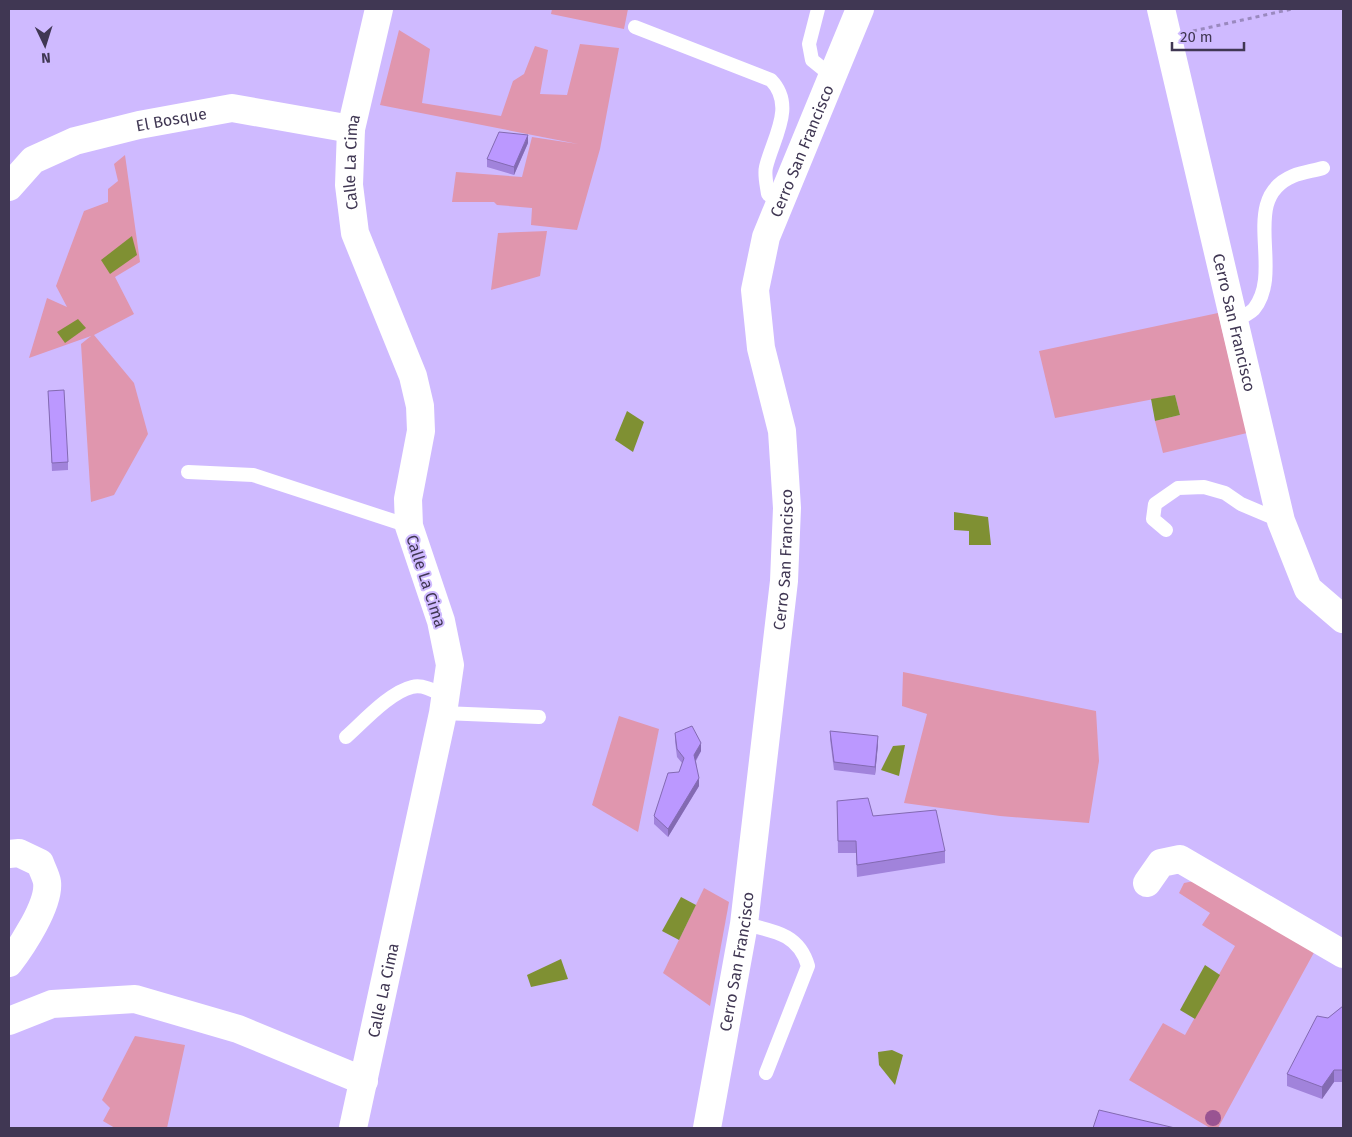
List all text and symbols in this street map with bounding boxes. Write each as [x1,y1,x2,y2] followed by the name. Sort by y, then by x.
[20,20,70,70] north arrow
[1172,20,1244,52] scale bar
[1180,28,1213,46] text: 20 m
[41,49,51,66] text: N
[766,82,837,220] street label: Cerro San Francisco
[134,103,208,135] street label: El Bosque
[339,112,364,211] street label: Calle La Cima
[1209,252,1260,393] street label: Cerro San Francisco
[769,488,797,631] street label: Cerro San Francisco
[402,532,450,630] street label: Calle La Cima
[715,891,757,1033] street label: Cerro San Francisco
[363,941,402,1039] street label: Calle La Cima

